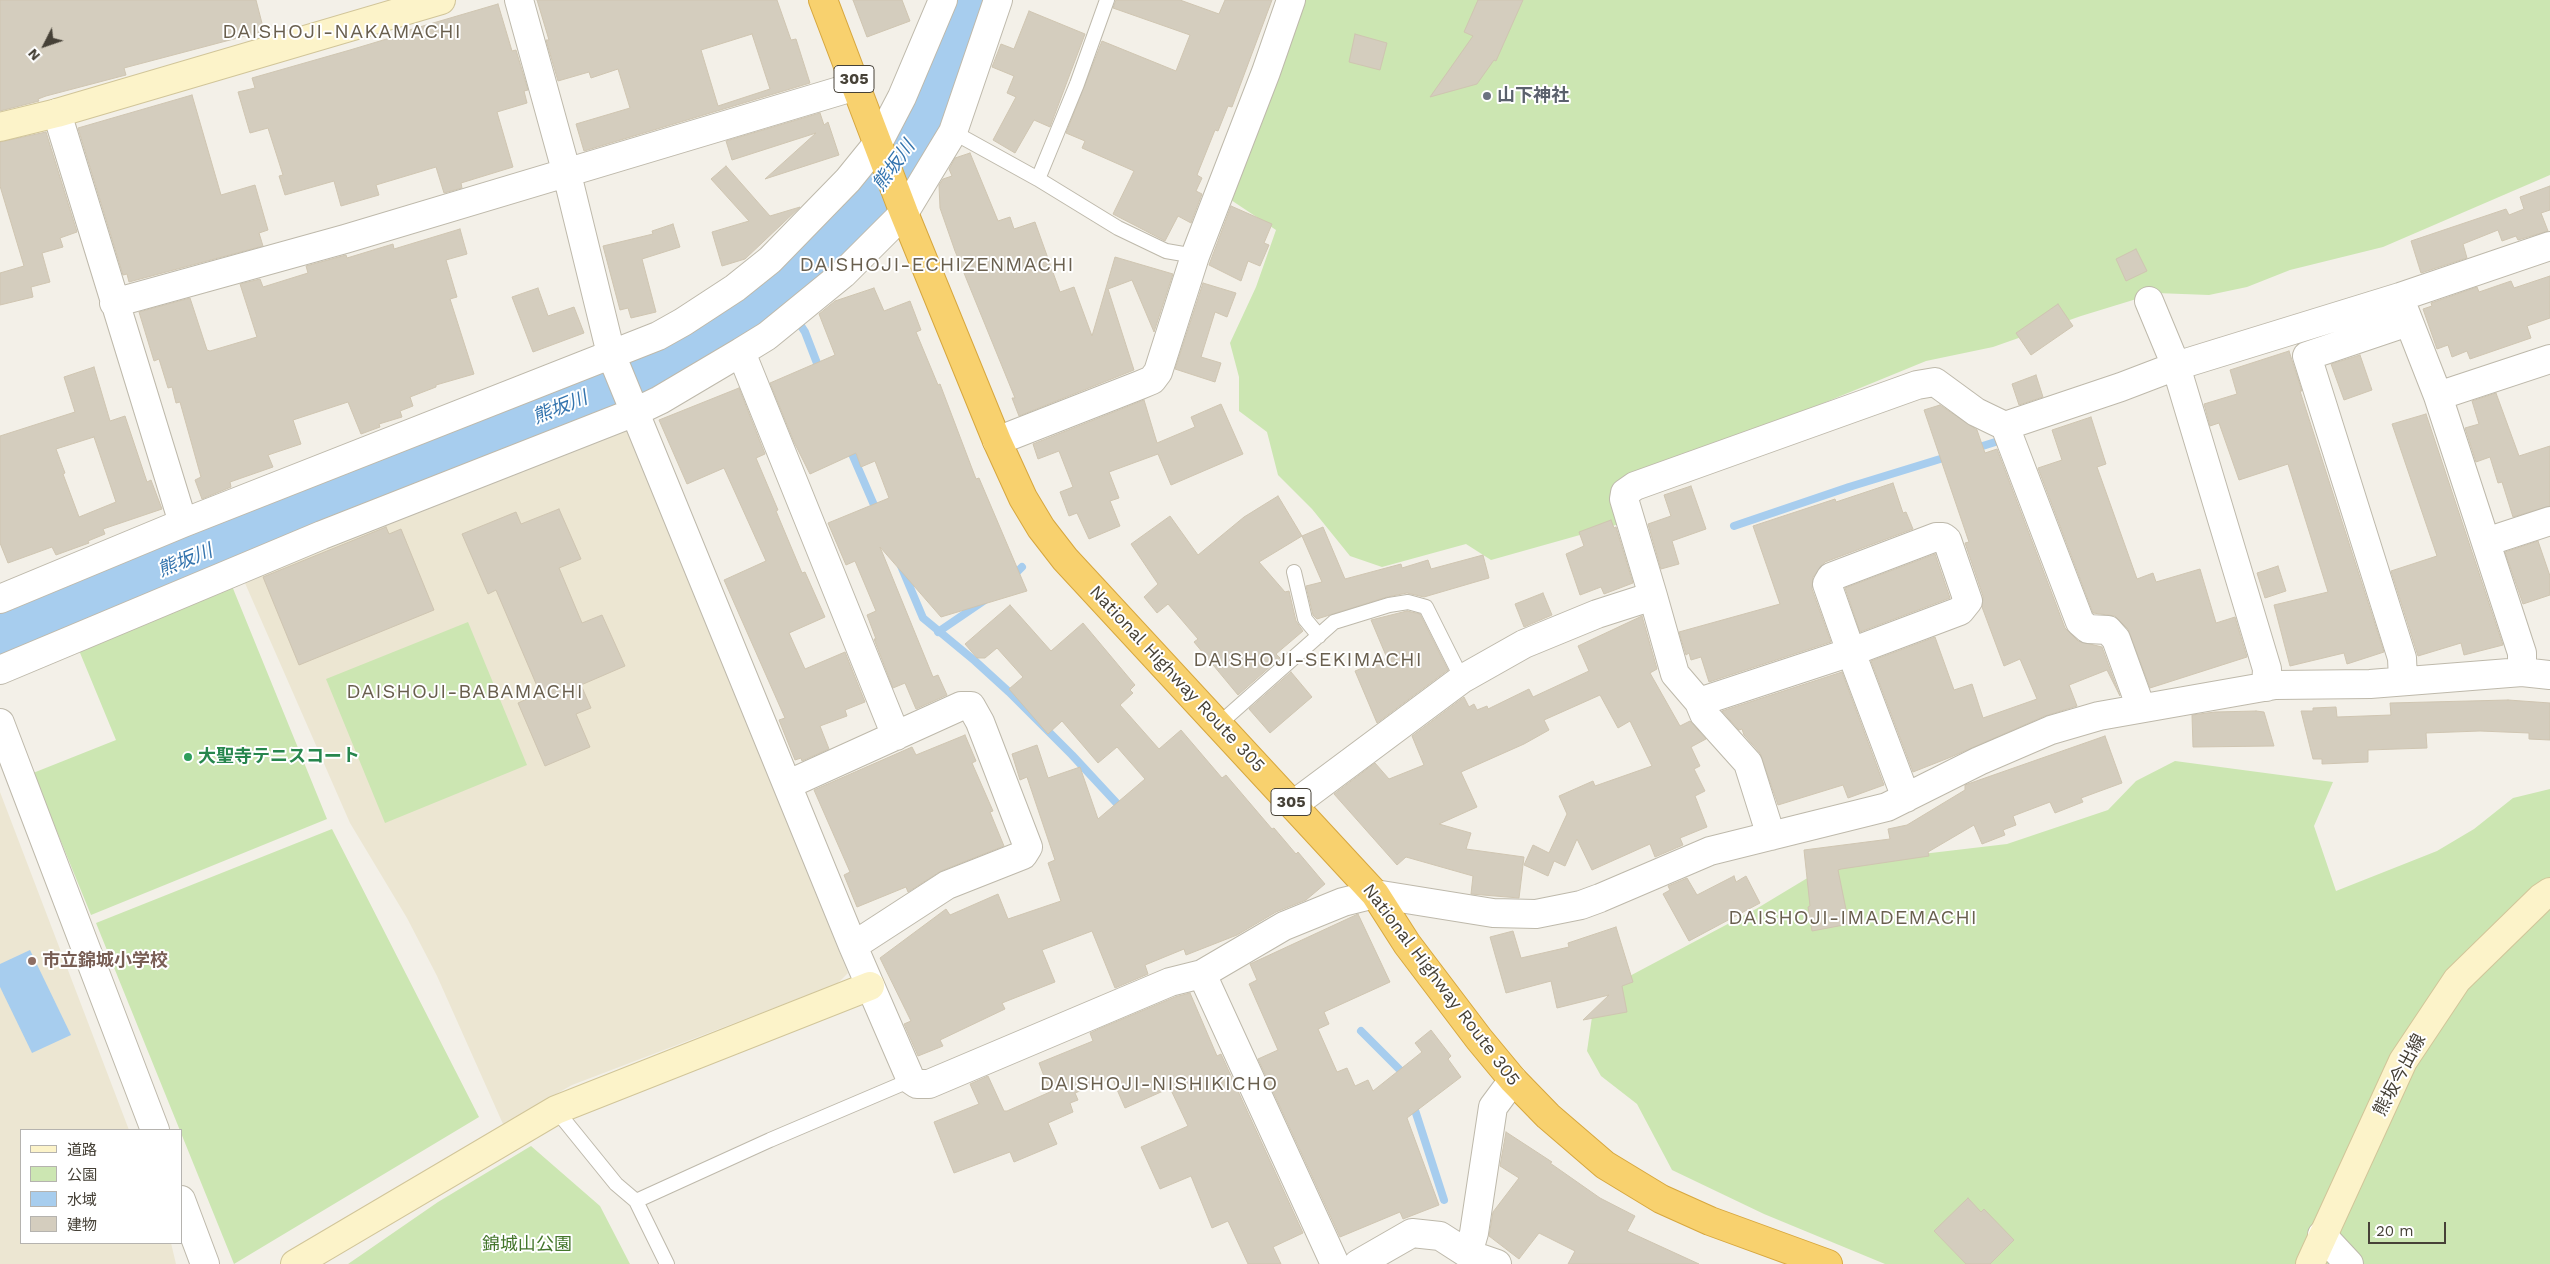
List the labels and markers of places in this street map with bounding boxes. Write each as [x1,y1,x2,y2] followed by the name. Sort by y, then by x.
[1497,85,1569,107] place label: 山下神社
[1481,90,1493,102] marker: 山下神社
[198,746,360,768] place label: 大聖寺テニスコート
[182,751,194,763] marker: 大聖寺テニスコート
[42,950,168,972] place label: 市立錦城小学校
[26,955,38,967] marker: 市立錦城小学校

